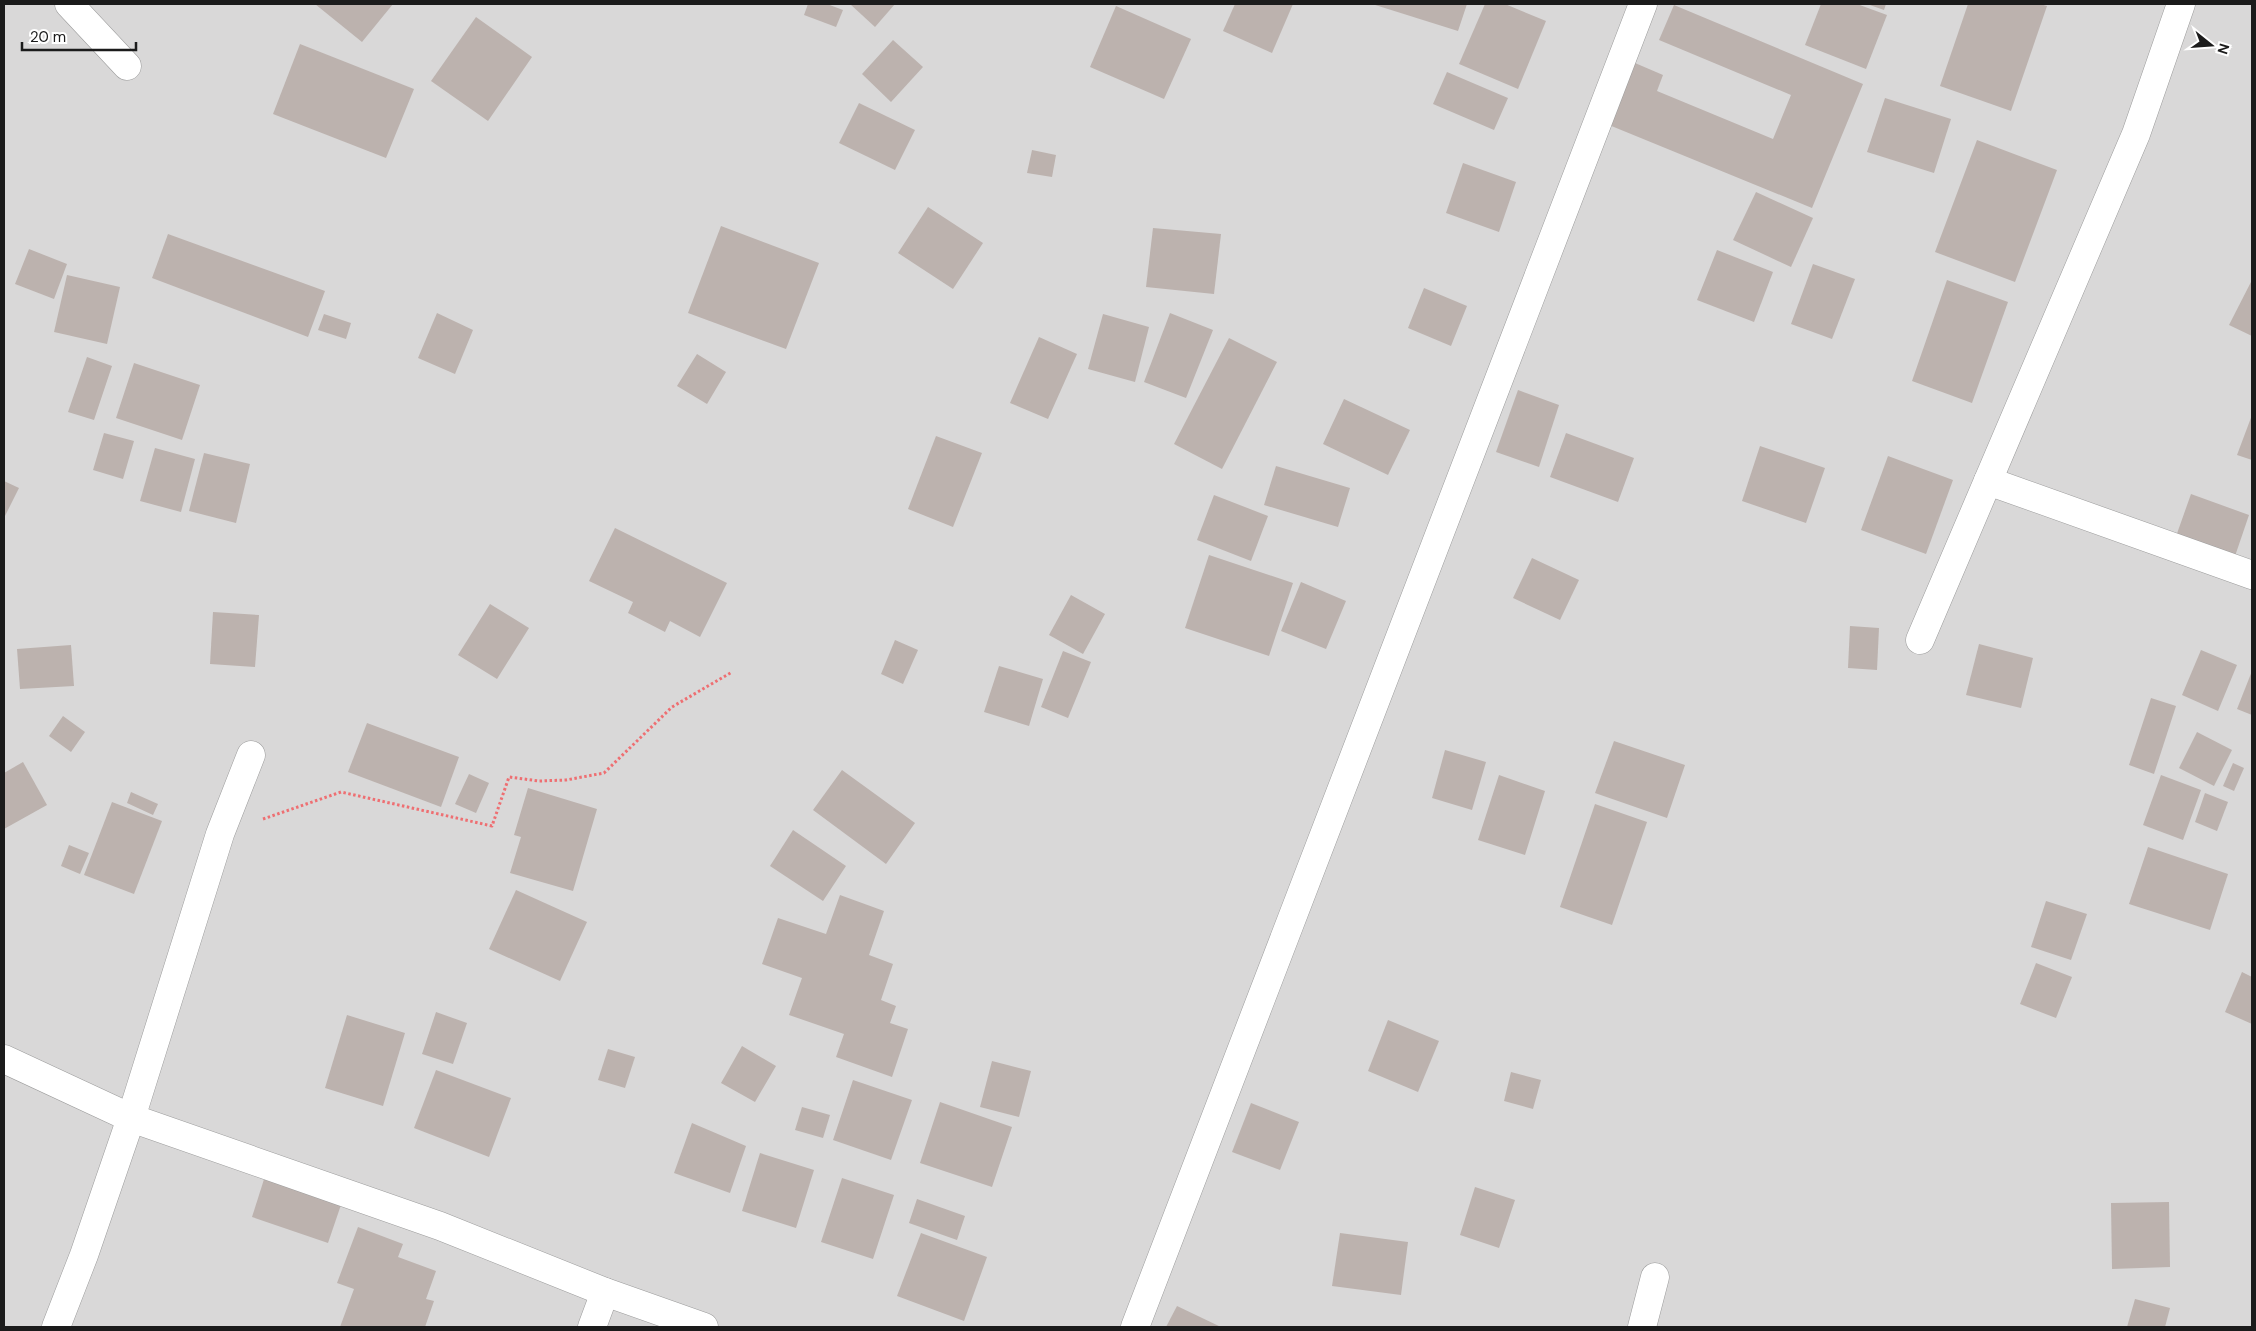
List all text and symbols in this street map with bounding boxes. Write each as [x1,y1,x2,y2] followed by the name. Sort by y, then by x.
[22,20,136,52] scale bar
[2186,20,2236,70] north arrow
[30,27,66,47] text: 20 m
[2213,41,2234,56] text: N

